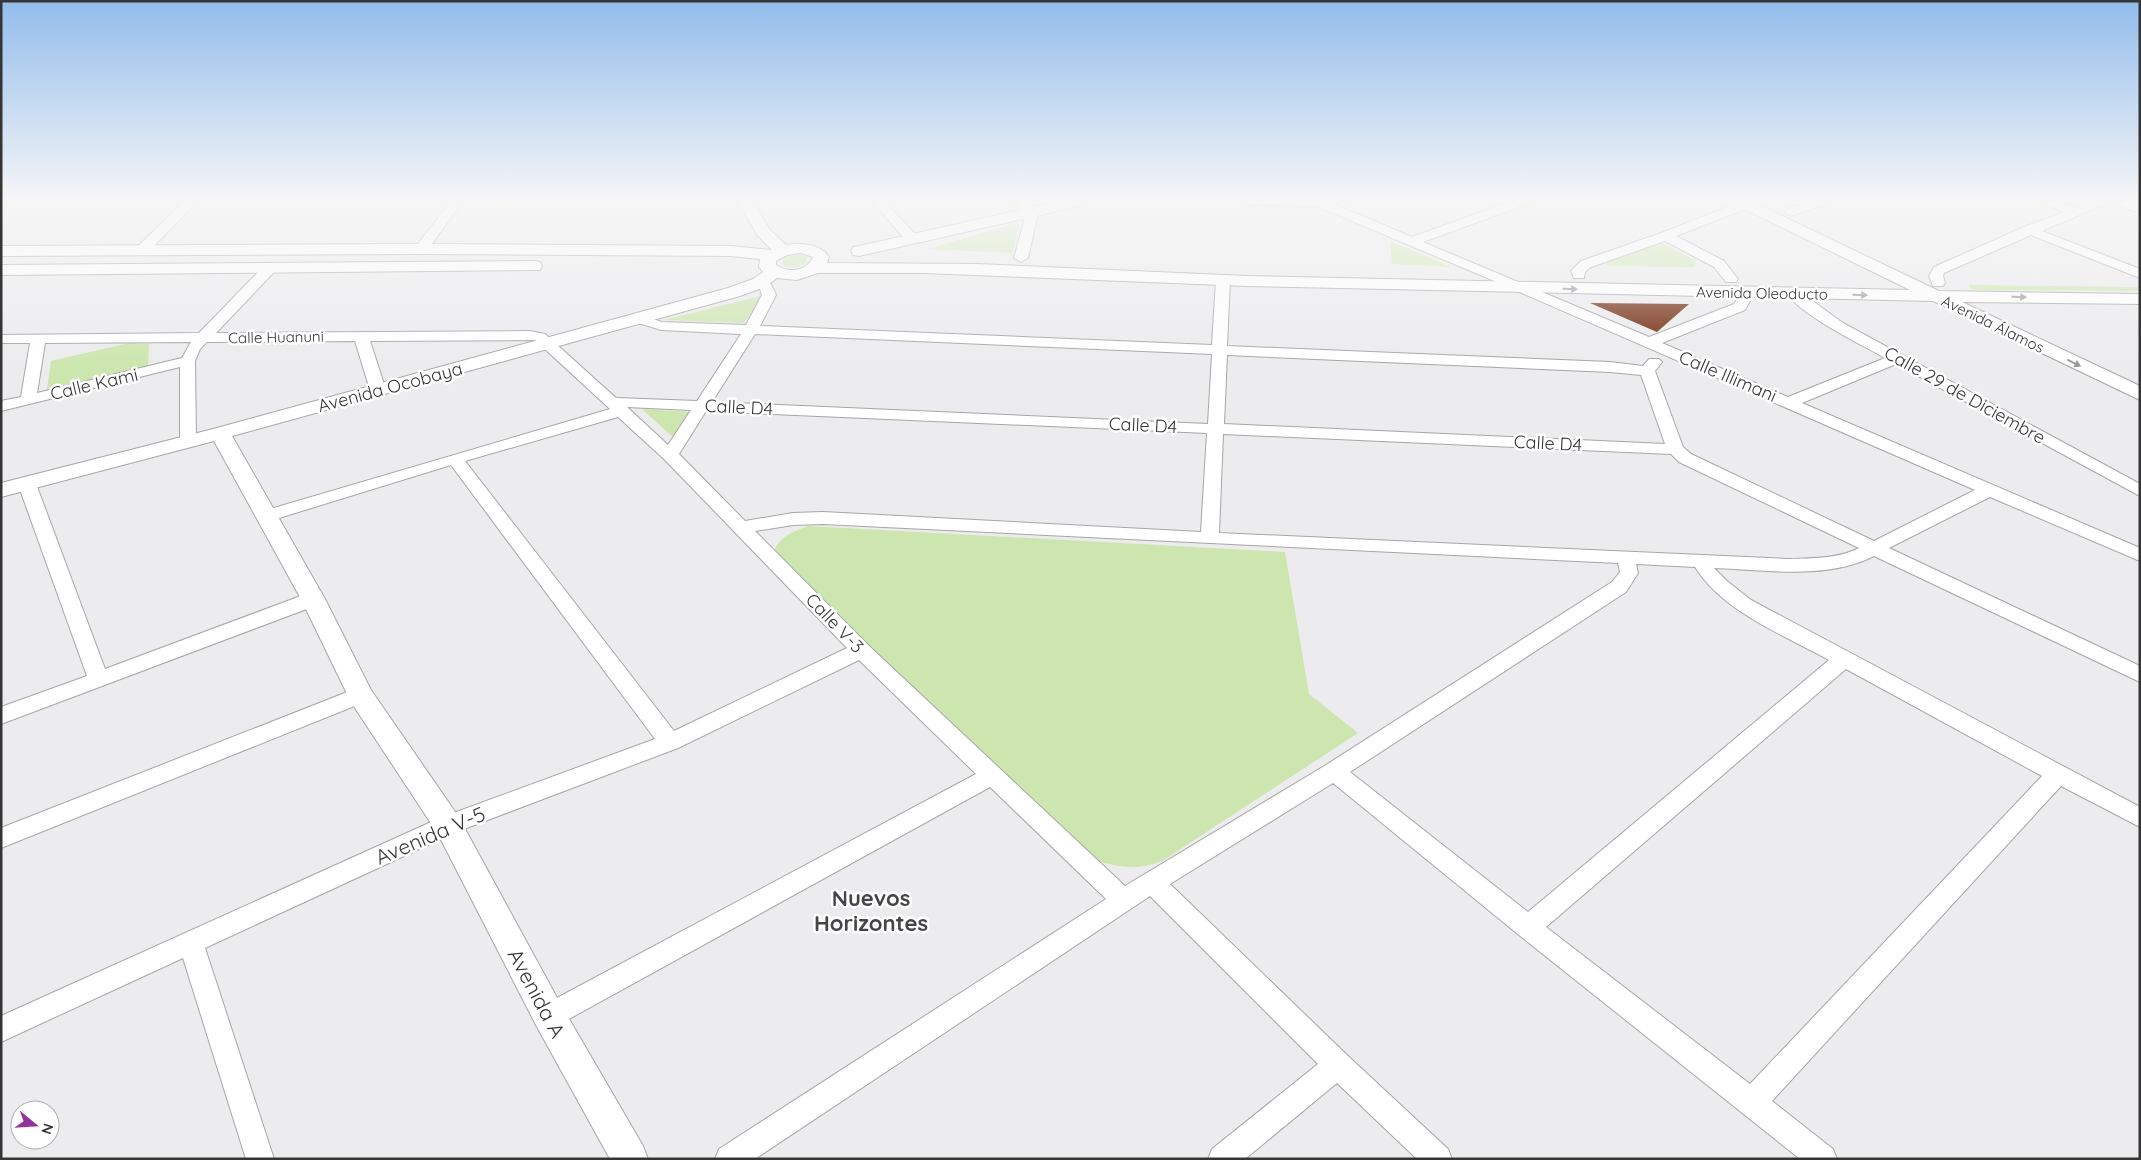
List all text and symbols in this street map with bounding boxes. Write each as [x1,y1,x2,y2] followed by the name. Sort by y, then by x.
[1696,282,1828,304] street label: Avenida Oleoducto
[1562,285,1578,293] one-way arrow
[1852,291,1868,299] one-way arrow
[1939,291,2047,357] street label: Avenida Álamos
[2011,294,2027,302] one-way arrow
[228,327,324,347] street label: Calle Huanuni
[1880,341,2050,449] street label: Calle 29 de Diciembre
[1676,345,1780,407] street label: Calle Illimani
[315,357,465,417] street label: Avenida Ocobaya
[2067,359,2081,367] one-way arrow
[48,363,140,405] street label: Calle Kami
[704,394,774,420] street label: Calle D4
[1108,412,1178,438] street label: Calle D4
[1513,430,1583,456] street label: Calle D4
[801,588,869,658] street label: Calle V-3
[371,800,489,870] street label: Avenida V-5
[814,884,928,937] district label: Nuevos Horizontes
[503,944,571,1042] street label: Avenida A
[10,1100,60,1150] north arrow
[37,1121,58,1137] text: N

